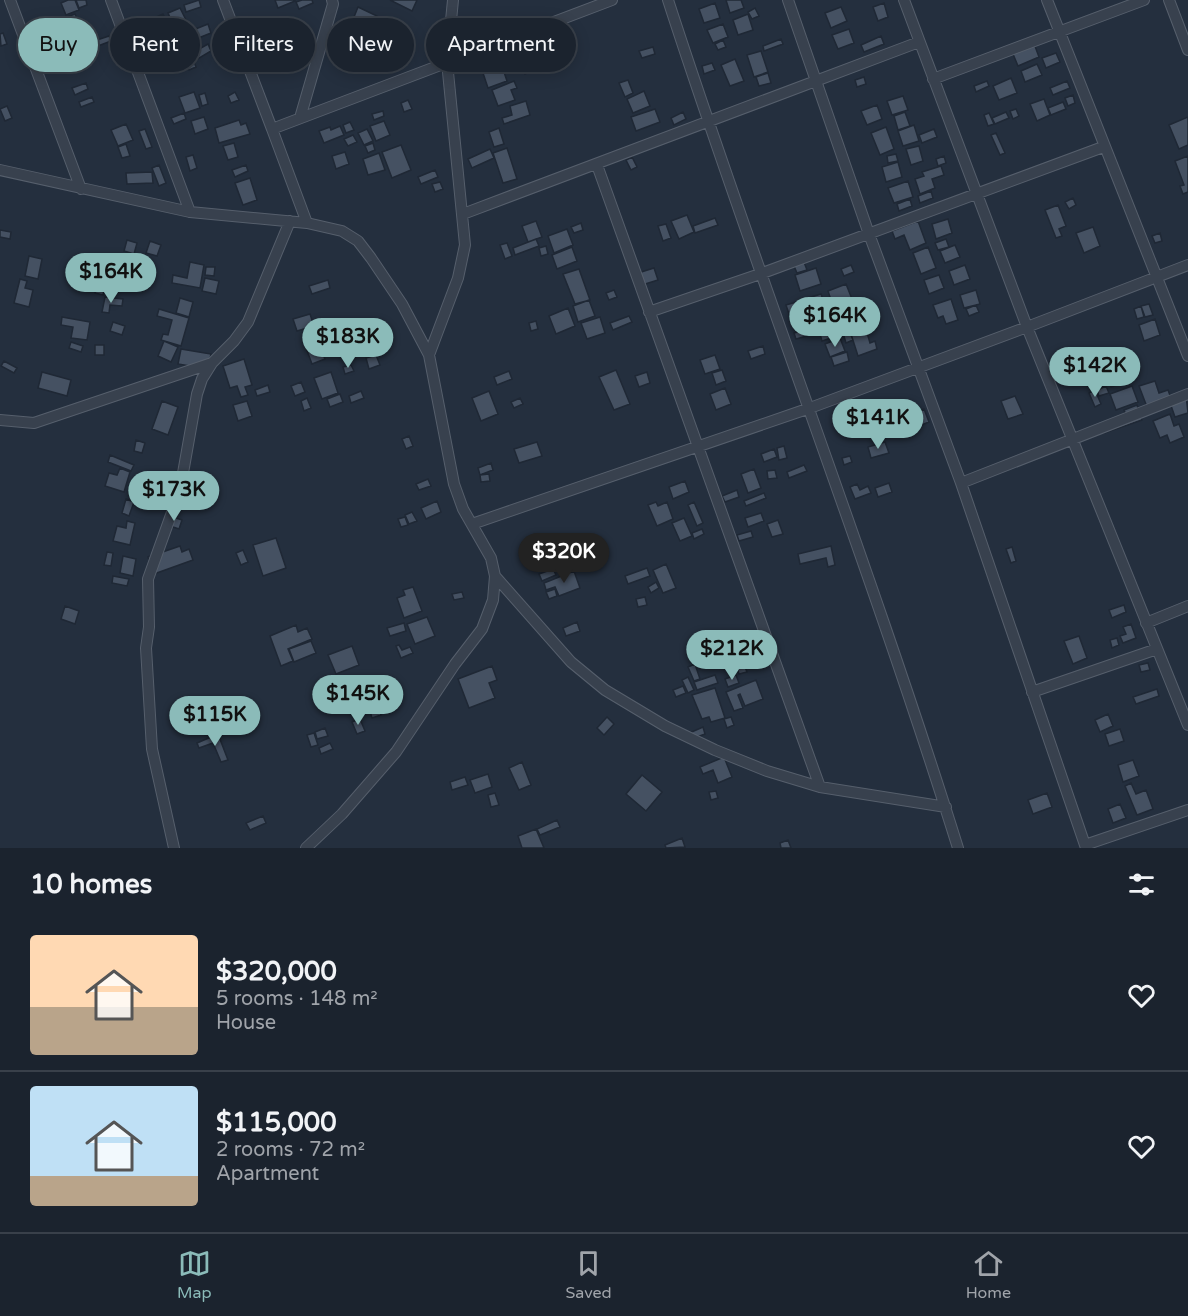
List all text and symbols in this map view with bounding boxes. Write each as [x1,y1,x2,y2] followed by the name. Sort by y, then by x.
[18,18,98,72] chip: Buy
[110,18,200,72] chip: Rent
[212,18,315,72] chip: Filters
[327,18,414,72] chip: New
[426,18,576,72] chip: Apartment
[69,253,153,304] pin: $164K
[79,260,143,284] text: $164K
[793,297,877,348] pin: $164K
[803,304,867,328] text: $164K
[306,318,390,369] pin: $183K
[316,325,380,349] text: $183K
[1053,347,1137,398] pin: $142K
[1063,354,1127,378] text: $142K
[836,399,920,450] pin: $141K
[846,406,910,430] text: $141K
[132,471,216,522] pin: $173K
[142,478,206,502] text: $173K
[522,533,606,584] pin: $320K
[532,540,596,564] text: $320K
[690,630,774,681] pin: $212K
[700,637,764,661] text: $212K
[316,675,400,726] pin: $145K
[326,682,390,706] text: $145K
[173,696,257,747] pin: $115K
[183,703,247,727] text: $115K
[1125,868,1158,901] icon: filters
[30,869,152,900] text: 10 homes
[216,956,337,987] text: $320,000
[78,959,150,1031] icon: home
[1125,979,1158,1012] icon: heart
[216,987,378,1011] text: 5 rooms · 148 m²
[216,1011,276,1035] text: House
[216,1107,336,1138] text: $115,000
[78,1110,150,1182] icon: home
[1125,1130,1158,1163] icon: heart
[216,1138,365,1162] text: 2 rooms · 72 m²
[216,1162,319,1186] text: Apartment
[177,1247,212,1303] tab: Map
[565,1247,612,1303] tab: Saved
[966,1247,1011,1303] tab: Home

